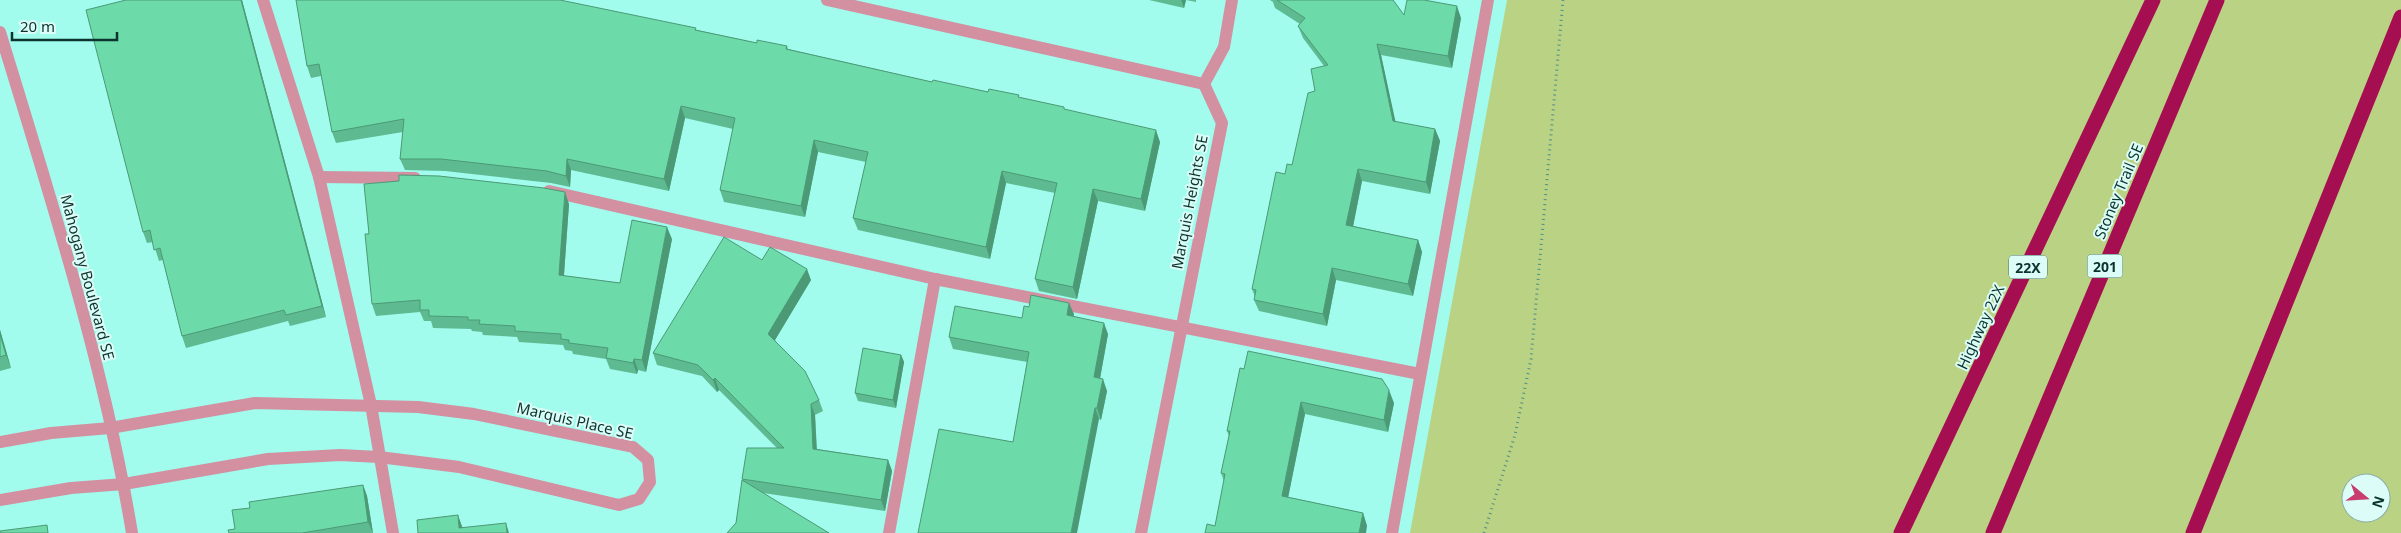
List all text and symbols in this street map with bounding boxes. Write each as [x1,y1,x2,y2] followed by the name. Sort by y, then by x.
[12,10,118,42] scale bar
[20,16,55,36] text: 20 m
[1166,133,1212,271] street label: Marquis Heights SE
[2089,140,2147,242] street label: Stoney Trail SE
[56,192,120,362] street label: Mahogany Boulevard SE
[2088,255,2122,278] road number: 201
[2009,256,2047,278] road number: 22X
[1952,281,2008,373] street label: Highway 22X
[515,397,635,443] street label: Marquis Place SE
[2341,473,2391,523] north arrow
[2368,494,2390,511] text: N

